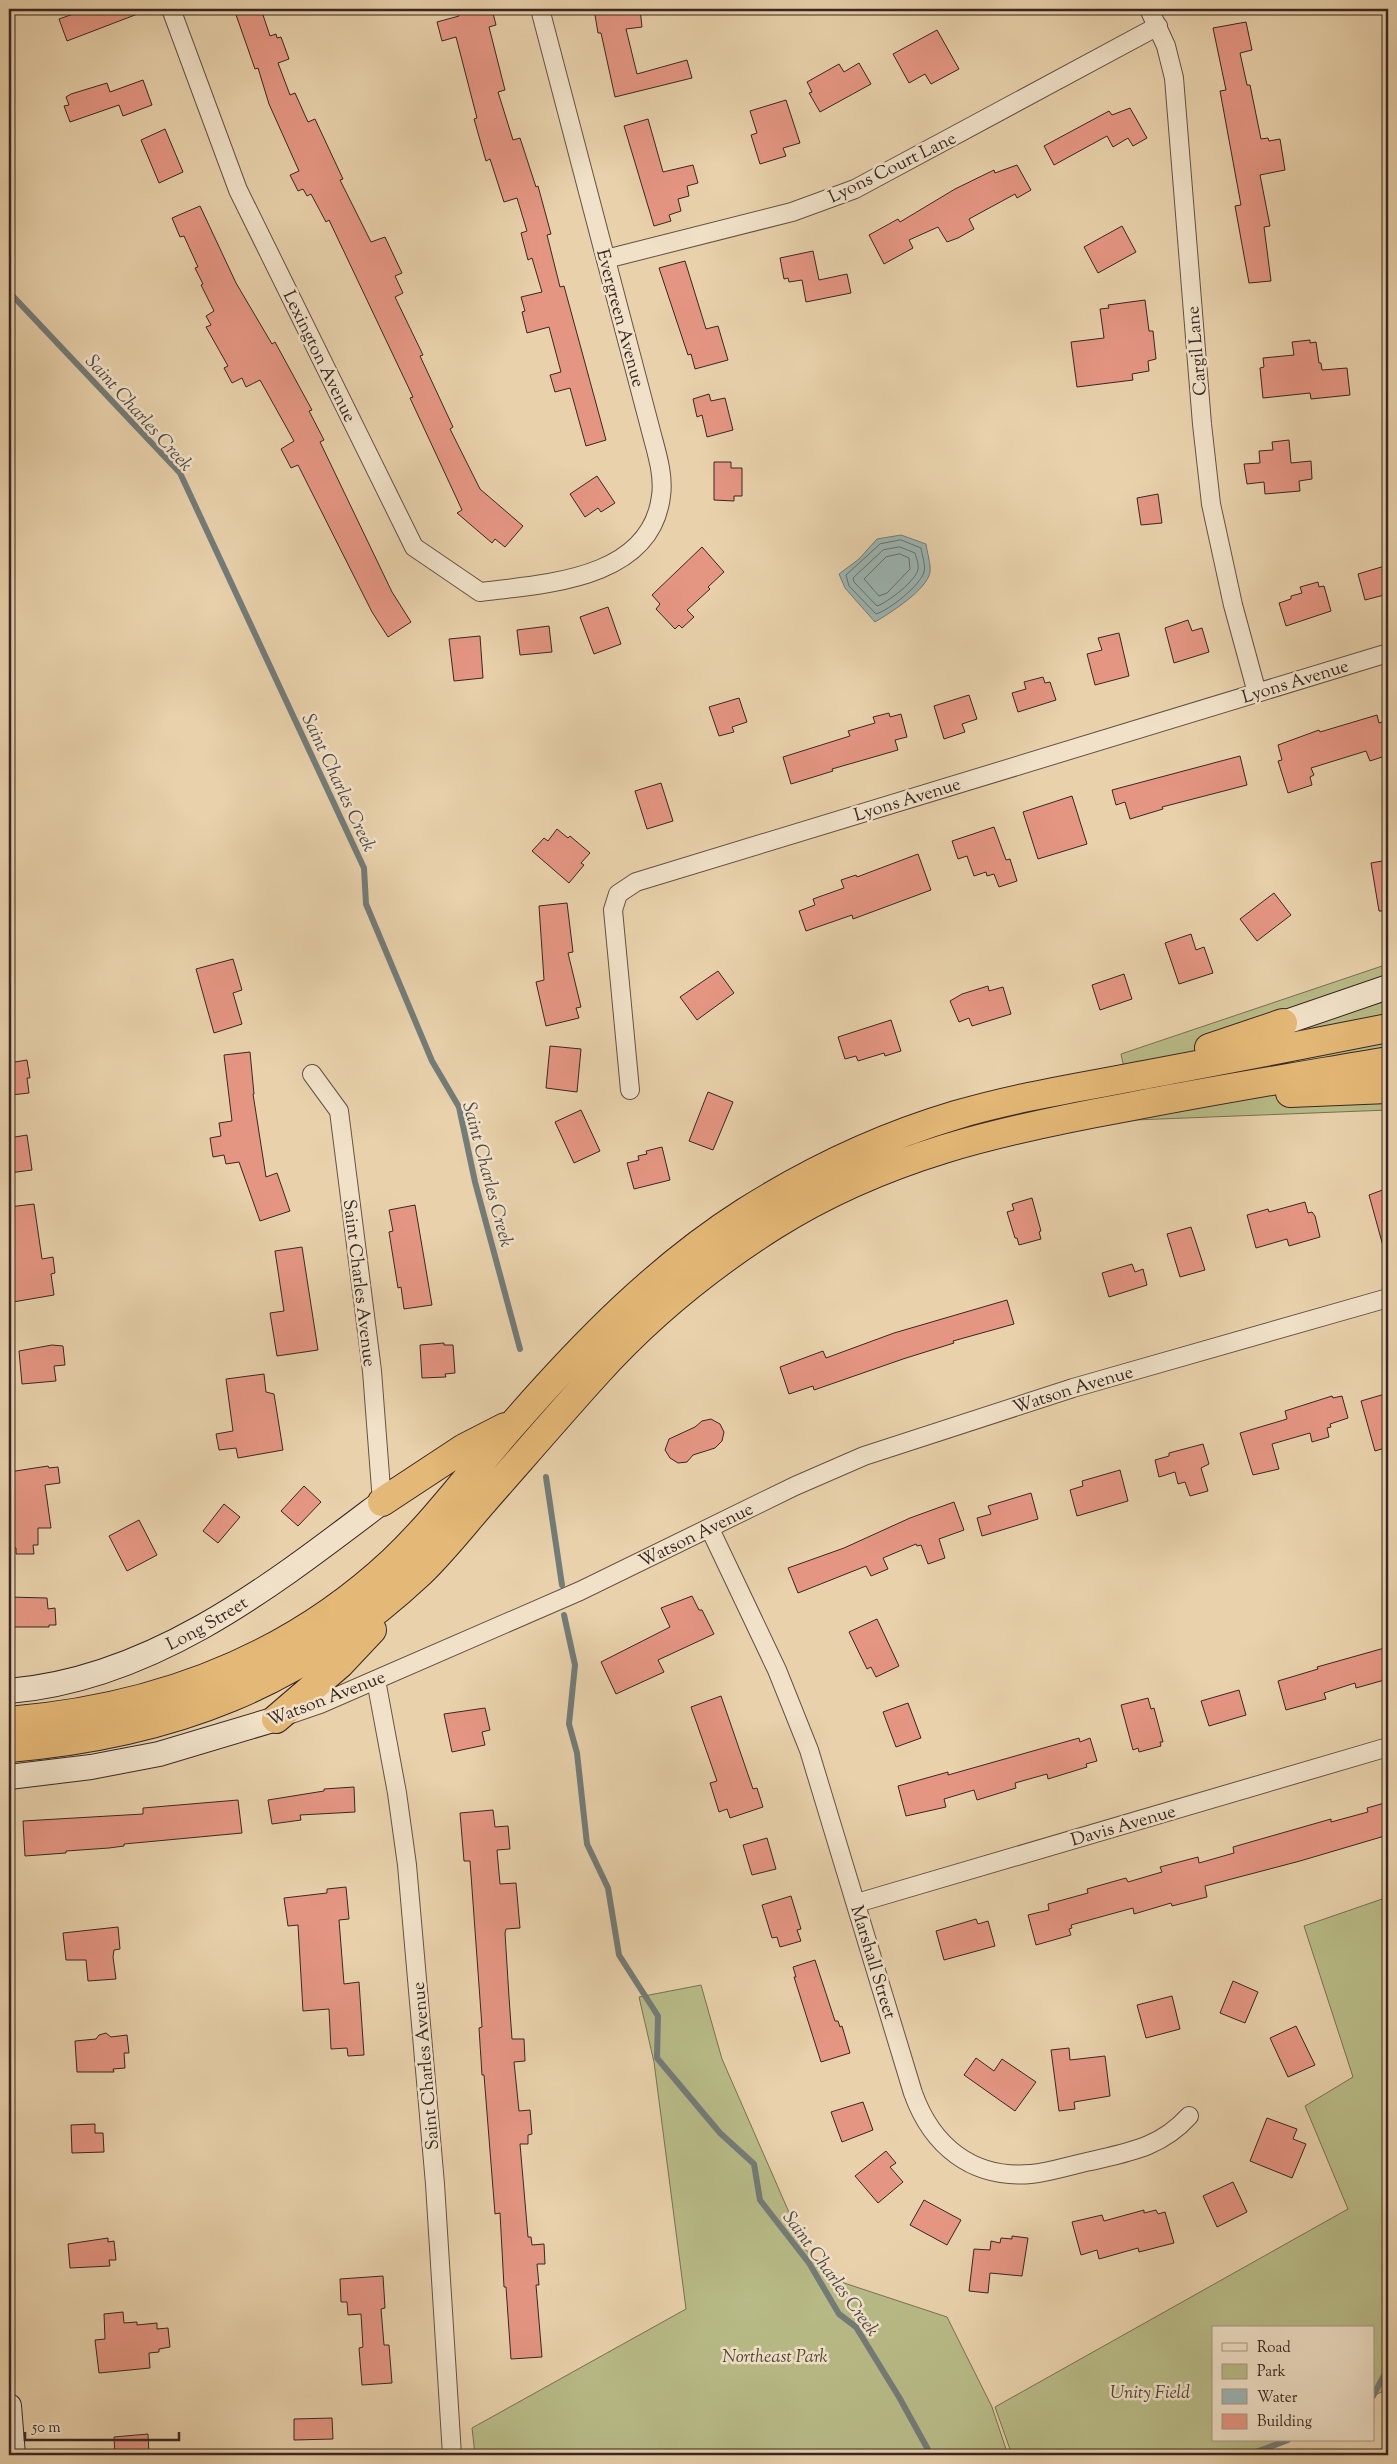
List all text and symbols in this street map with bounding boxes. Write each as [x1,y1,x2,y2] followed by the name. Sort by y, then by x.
[825,127,961,211] street label: Lyons Court Lane
[588,247,650,390] street label: Evergreen Avenue
[275,287,361,427] street label: Lexington Avenue
[1181,305,1215,397] street label: Cargil Lane
[78,349,198,479] water label: Saint Charles Creek
[1239,654,1352,711] street label: Lyons Avenue
[294,710,382,857] water label: Saint Charles Creek
[851,772,964,829] street label: Lyons Avenue
[454,1099,519,1251] water label: Saint Charles Creek
[335,1198,381,1369] street label: Saint Charles Avenue
[1010,1360,1137,1422] street label: Watson Avenue
[635,1497,758,1575] street label: Watson Avenue
[162,1591,254,1658] street label: Long Street
[264,1665,390,1734] street label: Watson Avenue
[1068,1800,1179,1854] street label: Davis Avenue
[842,1903,902,2023] street label: Marshall Street
[407,1981,447,2151] street label: Saint Charles Avenue
[775,2206,885,2343] water label: Saint Charles Creek
[1212,2326,1374,2442] legend
[1257,2338,1291,2359] text: Road
[722,2345,828,2371] park label: Northeast Park
[1257,2362,1286,2383] text: Park
[1110,2381,1190,2407] park label: Unity Field
[1257,2388,1298,2409] text: Water
[25,2409,179,2441] scale bar
[1257,2412,1312,2433] text: Building
[31,2418,61,2439] text: 50 m

